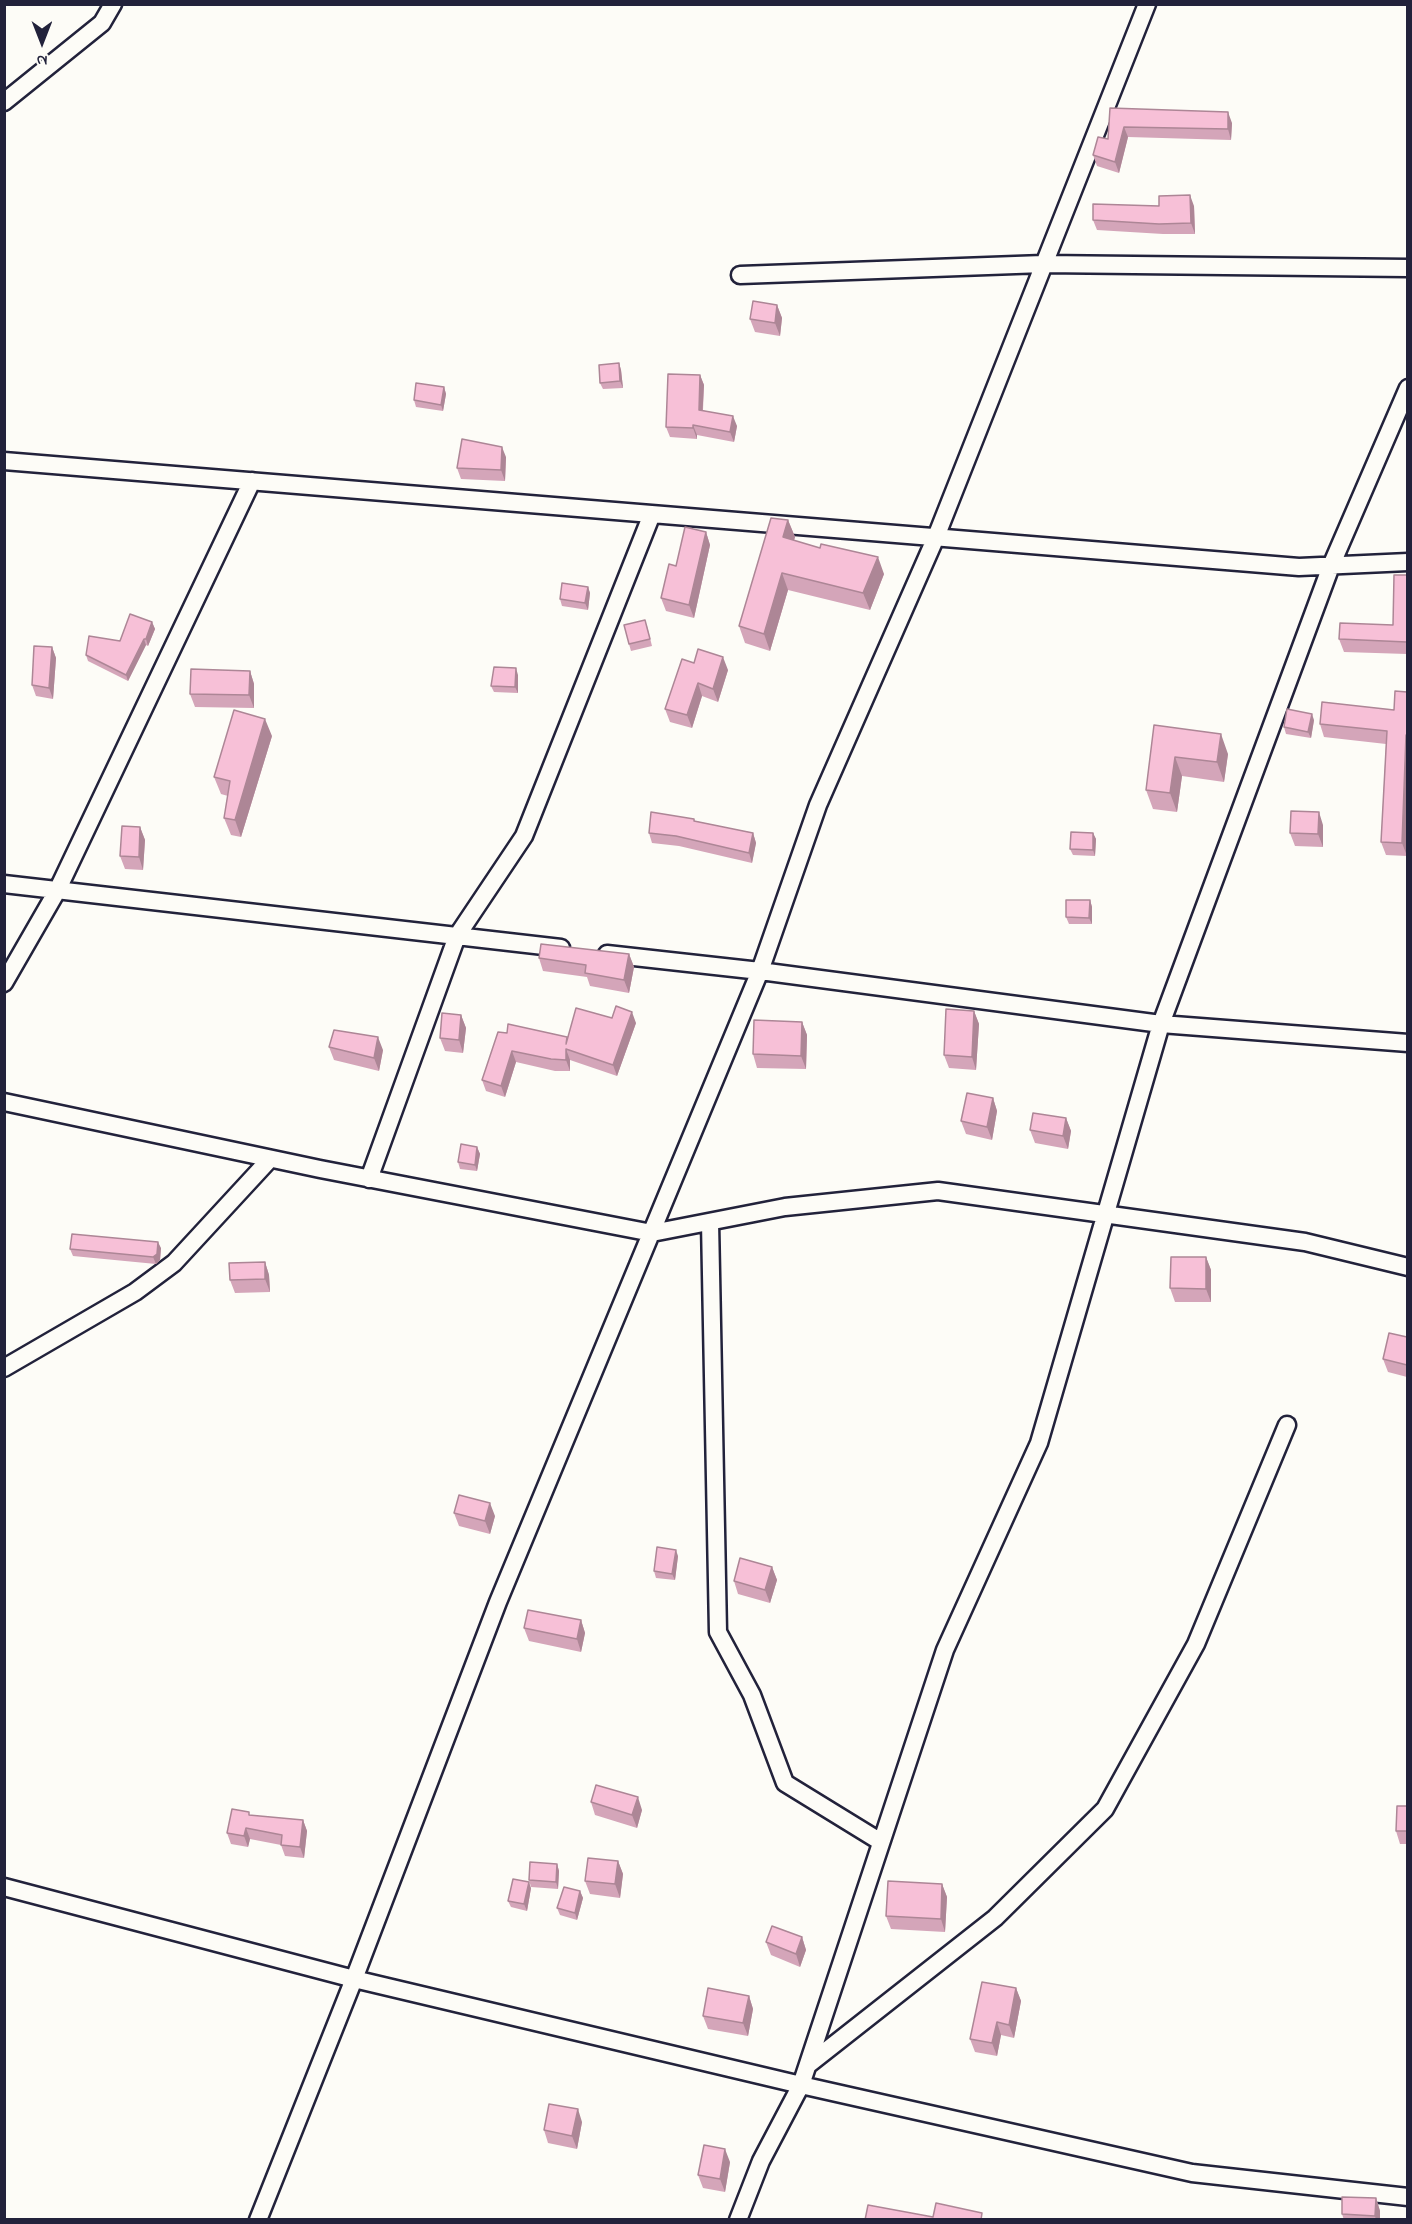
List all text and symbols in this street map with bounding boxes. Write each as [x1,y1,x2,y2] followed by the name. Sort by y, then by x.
[12,12,72,72] north arrow
[37,48,47,72] text: N

